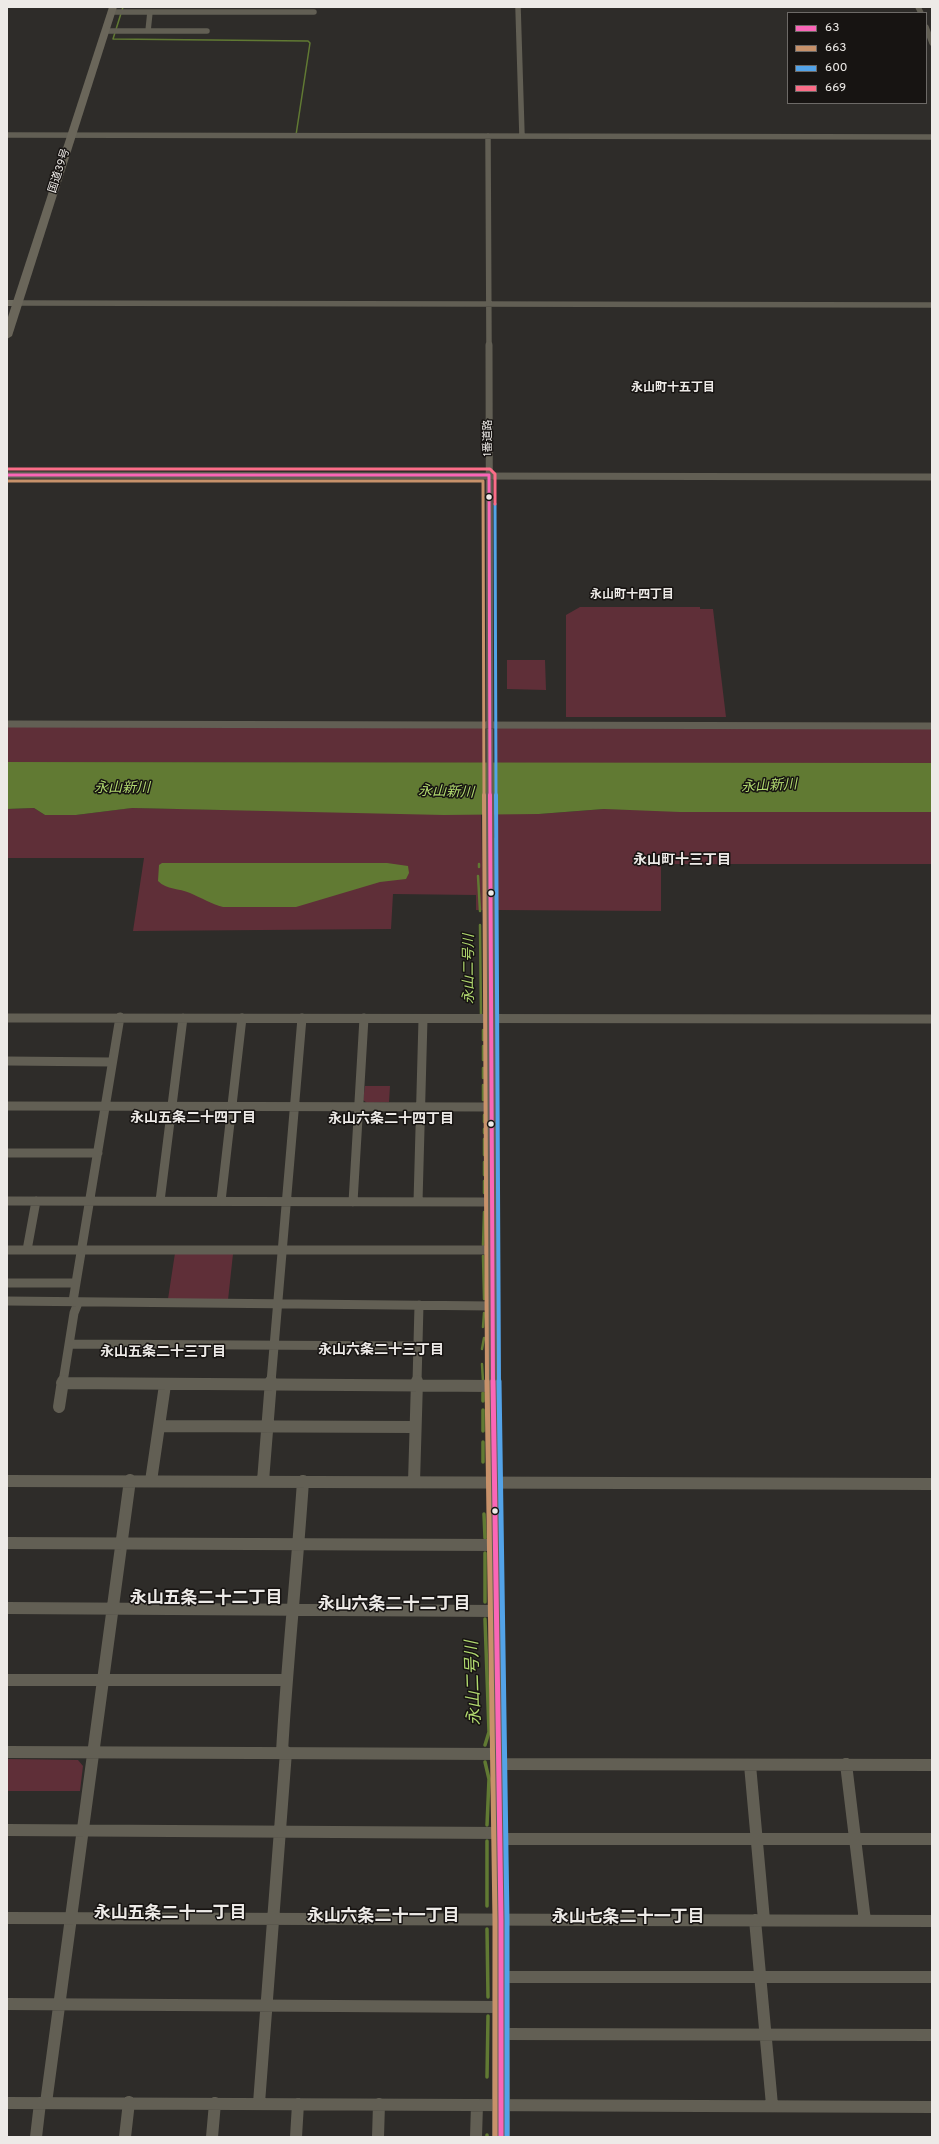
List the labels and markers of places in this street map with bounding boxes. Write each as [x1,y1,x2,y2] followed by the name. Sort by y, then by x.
[484,492,494,502] unlabelled marker
[486,888,496,898] unlabelled marker
[486,1119,496,1129] unlabelled marker
[490,1506,500,1516] unlabelled marker

